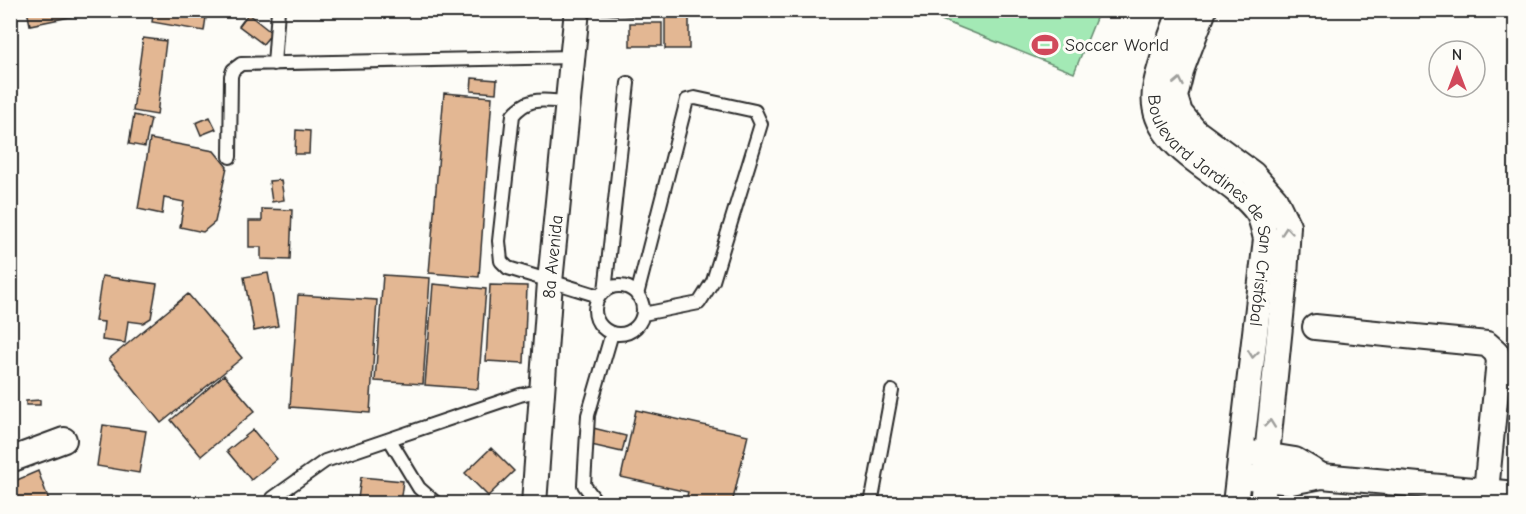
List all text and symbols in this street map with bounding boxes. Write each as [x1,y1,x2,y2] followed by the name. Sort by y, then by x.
[1030,30,1060,60] sports icon: Soccer World
[1065,35,1169,56] place label: Soccer World
[1427,39,1487,99] north arrow
[1452,46,1462,64] text: N
[1171,78,1184,88] one-way arrow
[1144,94,1277,328] street label: Boulevard Jardines de San Cristóbal
[538,214,567,299] street label: 8a Avenida
[1280,226,1293,235] one-way arrow
[1247,349,1260,358] one-way arrow
[1263,420,1276,429] one-way arrow

